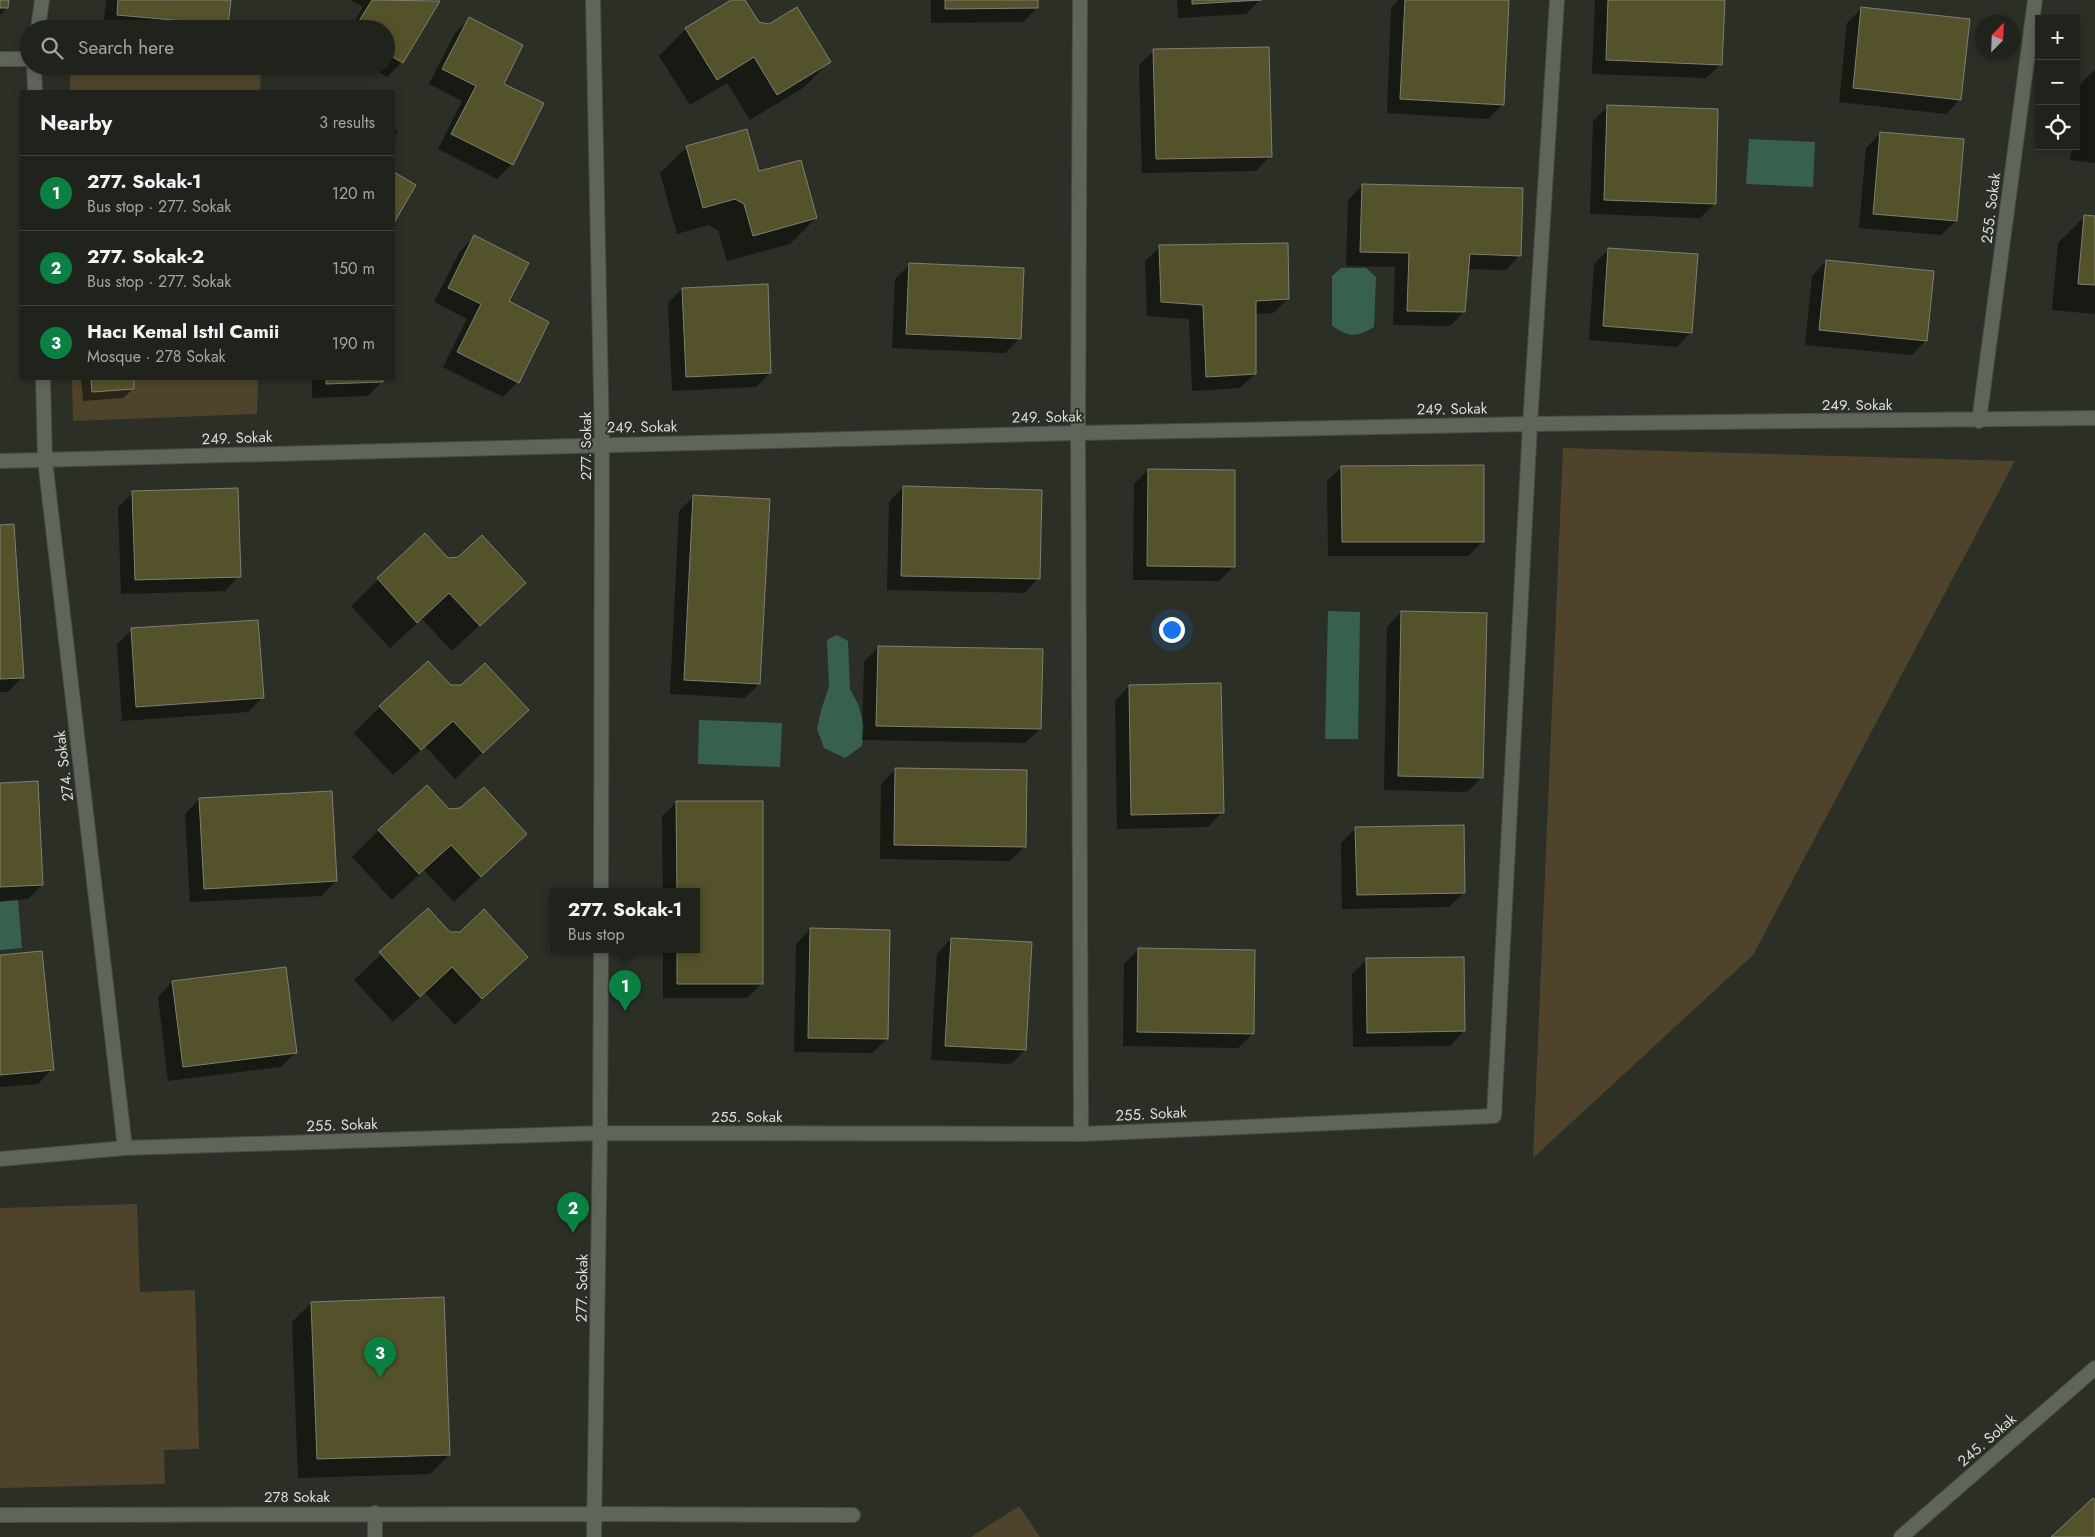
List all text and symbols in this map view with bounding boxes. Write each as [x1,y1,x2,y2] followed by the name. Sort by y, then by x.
[1975,15,2020,60] north arrow
[2035,15,2080,150] map controls
[2035,15,2080,60] button: +
[20,20,395,75] search box
[38,34,66,62] icon: search
[78,34,174,61] text: Search here
[2035,60,2080,105] button: −
[2035,105,2080,150] button: locate
[40,108,112,138] text: Nearby
[319,111,375,134] text: 3 results
[87,168,201,195] text: 277. Sokak-1
[1976,171,2006,245] street label: 255. Sokak
[52,182,60,205] text: 1
[332,182,375,205] text: 120 m
[87,195,231,218] text: Bus stop · 277. Sokak
[87,243,204,270] text: 277. Sokak-2
[51,257,61,280] text: 2
[332,257,375,280] text: 150 m
[87,270,231,293] text: Bus stop · 277. Sokak
[87,318,279,345] text: Hacı Kemal Istıl Camii
[51,332,61,355] text: 3
[332,332,375,355] text: 190 m
[87,345,226,368] text: Mosque · 278 Sokak
[1822,394,1893,416] street label: 249. Sokak
[1416,397,1488,421] street label: 249. Sokak
[1011,405,1083,429] street label: 249. Sokak
[575,411,597,480] street label: 277. Sokak
[606,415,678,439] street label: 249. Sokak
[201,426,273,450] street label: 249. Sokak
[1159,617,1185,643] your location
[49,729,79,803] street label: 274. Sokak
[550,888,700,953] popup
[568,896,682,923] text: 277. Sokak-1
[568,923,625,946] text: Bus stop
[609,970,641,1011] pin: 1
[1115,1101,1188,1127] street label: 255. Sokak
[711,1106,783,1128] street label: 255. Sokak
[306,1113,378,1137] street label: 255. Sokak
[557,1192,589,1233] pin: 2
[570,1253,594,1322] street label: 277. Sokak
[364,1337,396,1378] pin: 3
[1953,1408,2022,1472] street label: 245. Sokak
[264,1486,330,1508] street label: 278 Sokak

